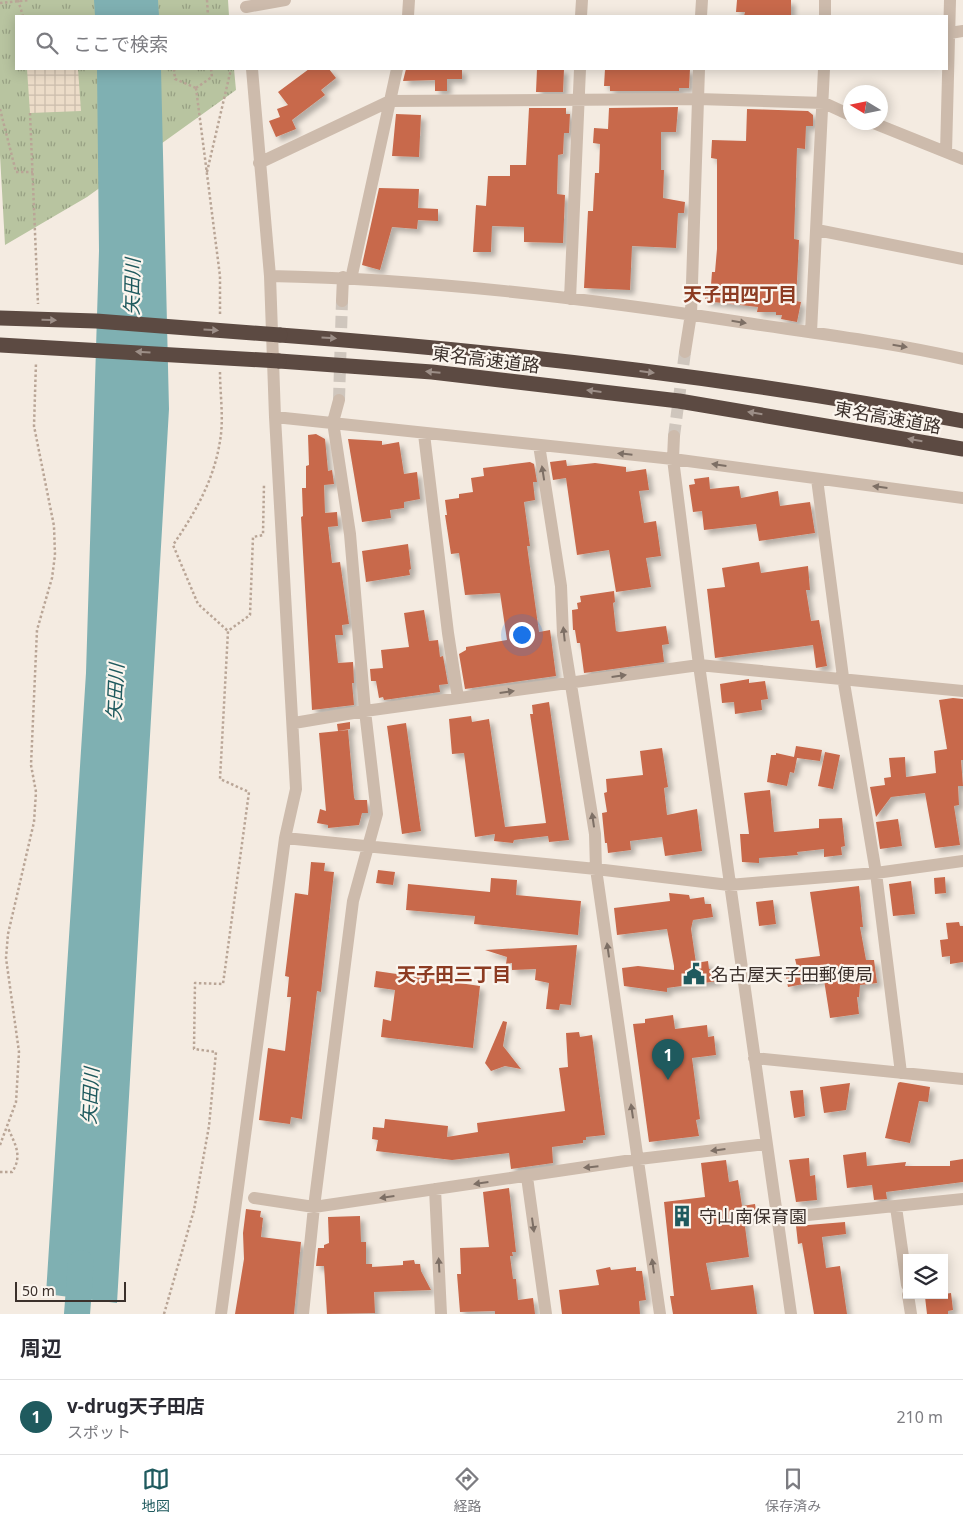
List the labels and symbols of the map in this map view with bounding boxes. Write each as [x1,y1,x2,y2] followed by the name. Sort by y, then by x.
[843,85,888,130] north arrow
[119,256,146,316] water label: 矢田川
[683,281,797,307] district label: 天子田四丁目
[41,316,57,324] one-way arrow
[732,318,748,326] one-way arrow
[203,326,219,334] one-way arrow
[321,335,337,343] one-way arrow
[431,341,541,377] street label: 東名高速道路
[892,342,908,350] one-way arrow
[135,348,151,356] one-way arrow
[424,368,440,376] one-way arrow
[639,368,655,376] one-way arrow
[586,387,602,395] one-way arrow
[833,396,943,438] street label: 東名高速道路
[746,409,762,417] one-way arrow
[907,436,923,444] one-way arrow
[617,450,633,458] one-way arrow
[711,461,727,469] one-way arrow
[539,465,547,481] one-way arrow
[872,483,888,491] one-way arrow
[509,622,535,648] your location
[560,626,568,642] one-way arrow
[101,661,130,721] water label: 矢田川
[612,671,628,679] one-way arrow
[499,687,515,695] one-way arrow
[589,812,597,828] one-way arrow
[604,942,612,958] one-way arrow
[397,961,511,987] district label: 天子田三丁目
[681,961,707,987] public building icon: 名古屋天子田郵便局
[711,962,873,986] place label: 名古屋天子田郵便局
[652,1039,684,1080] pin: 1
[76,1065,105,1125] water label: 矢田川
[628,1103,636,1119] one-way arrow
[709,1146,725,1154] one-way arrow
[583,1163,599,1171] one-way arrow
[473,1179,489,1187] one-way arrow
[378,1193,394,1201] one-way arrow
[669,1203,695,1229] building icon: 守山南保育園
[699,1204,807,1228] place label: 守山南保育園
[530,1217,538,1233] one-way arrow
[434,1257,442,1273] one-way arrow
[649,1257,657,1273] one-way arrow
[15,1279,126,1302] scale bar

